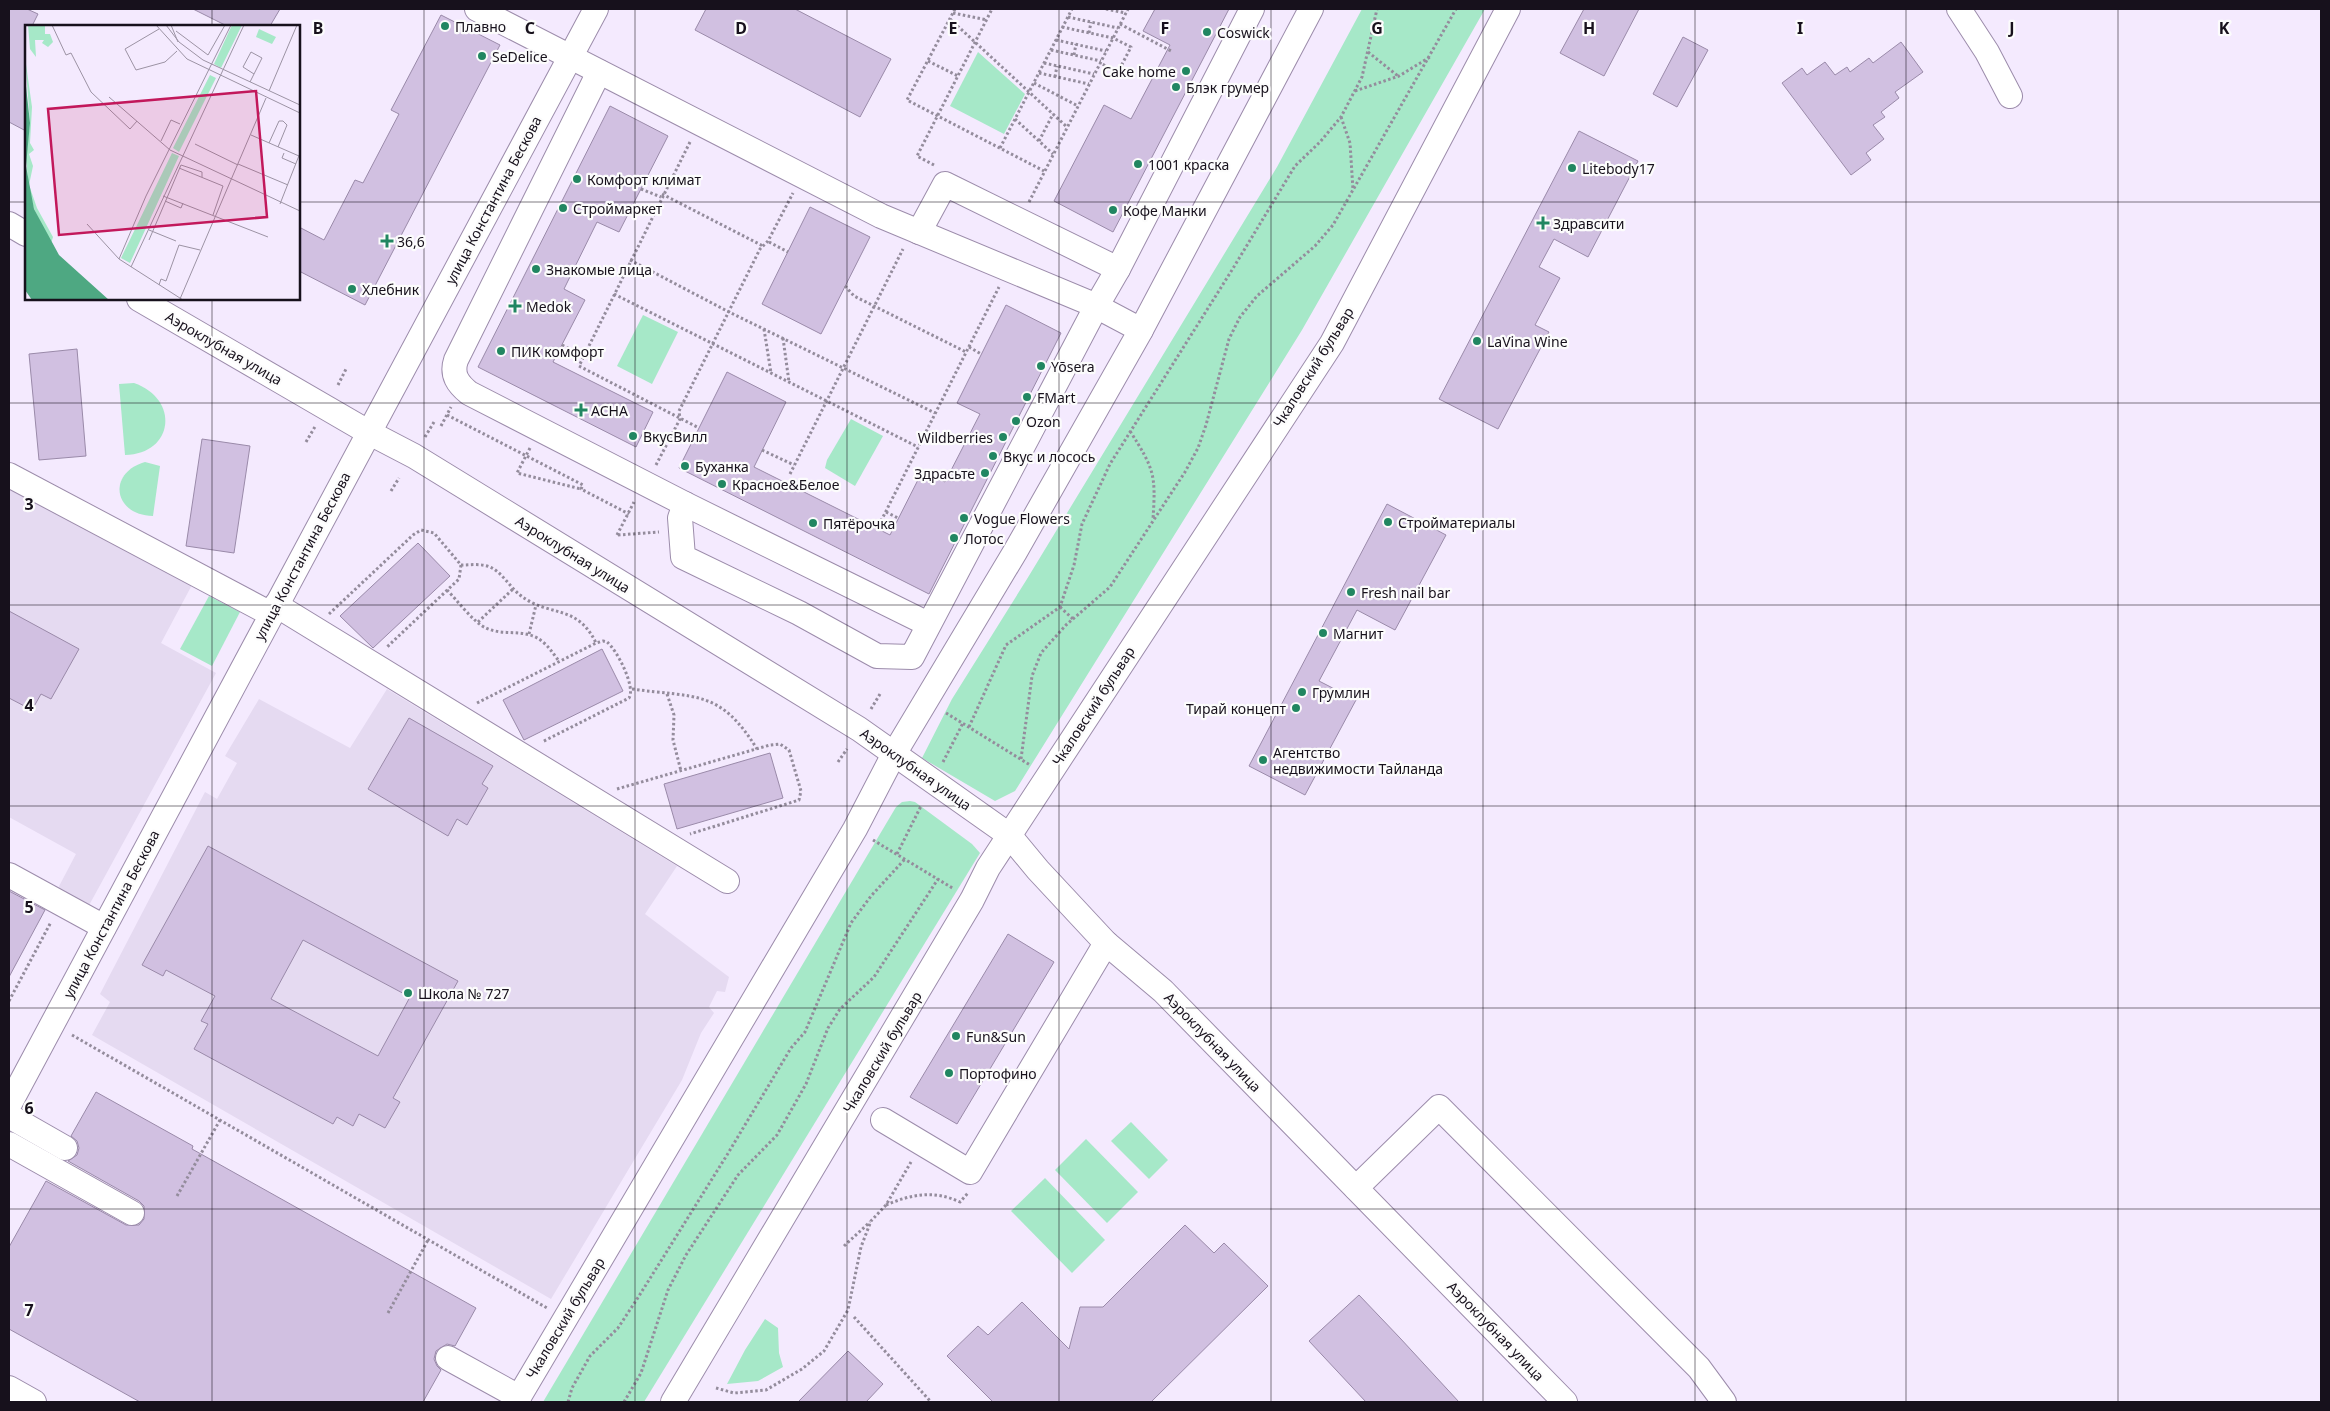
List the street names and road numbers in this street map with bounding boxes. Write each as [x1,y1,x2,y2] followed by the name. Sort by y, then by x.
[440,113,546,287] street label: улица Константина Бескова
[1268,303,1358,431] street label: Чкаловский бульвар
[162,307,286,389] street label: Аэроклубная улица
[249,469,355,643] street label: улица Константина Бескова
[512,511,634,597] street label: Аэроклубная улица
[1047,643,1139,769] street label: Чкаловский бульвар
[857,723,975,815] street label: Аэроклубная улица
[58,827,164,1001] street label: улица Константина Бескова
[838,988,926,1116] street label: Чкаловский бульвар
[1160,988,1266,1096] street label: Аэроклубная улица
[521,1254,609,1382] street label: Чкаловский бульвар
[1443,1277,1549,1385] street label: Аэроклубная улица

